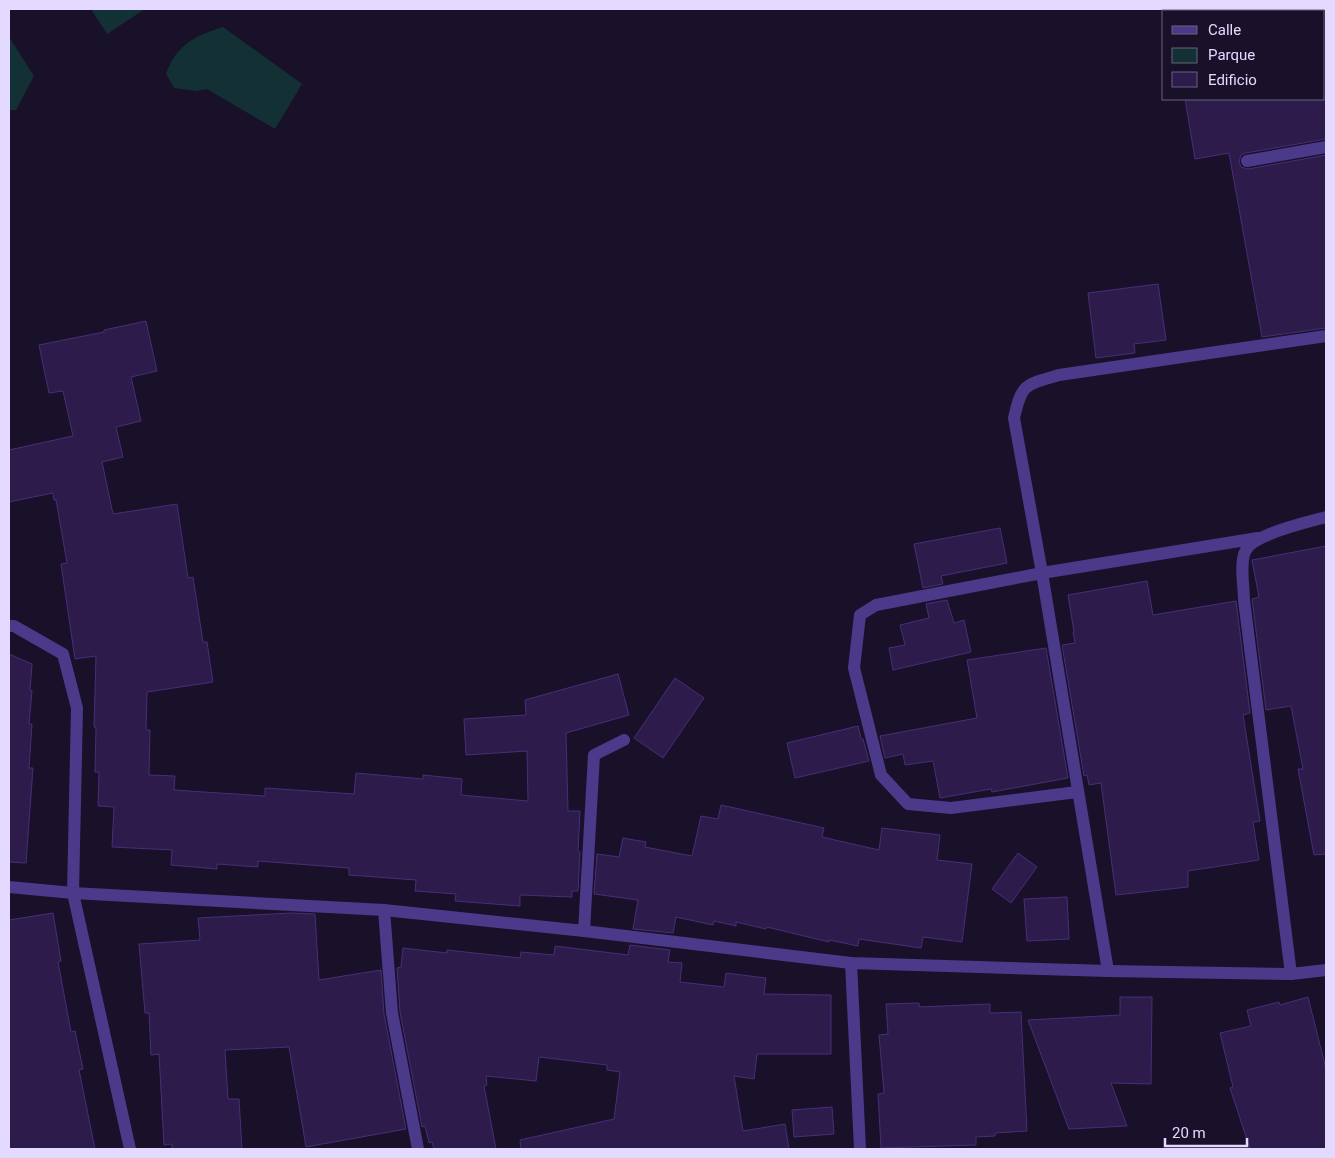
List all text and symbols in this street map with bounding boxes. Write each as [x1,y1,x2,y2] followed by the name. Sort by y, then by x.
[1162,10,1325,100] legend
[1208,21,1241,39] text: Calle
[1208,46,1255,64] text: Parque
[1208,71,1257,89] text: Edificio
[1165,1116,1248,1148] scale bar
[1172,1124,1206,1142] text: 20 m

